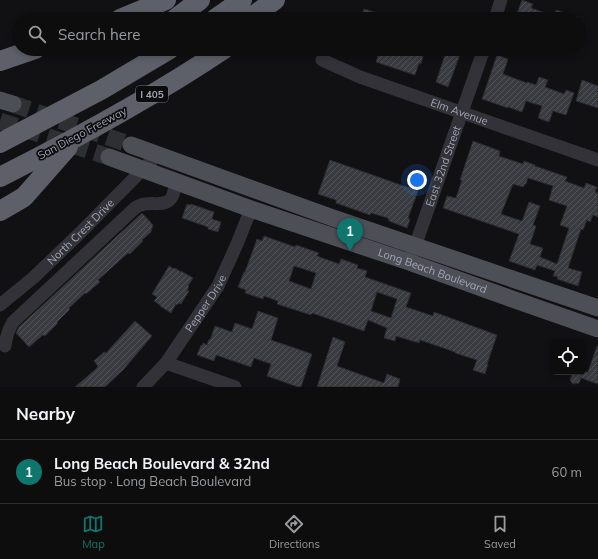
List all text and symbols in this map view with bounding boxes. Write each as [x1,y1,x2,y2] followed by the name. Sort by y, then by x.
[12,12,586,56] search box
[26,23,48,45] icon: search
[58,25,140,44] text: Search here
[136,86,168,102] road number: I 405
[429,95,490,128] street label: Elm Avenue
[35,103,129,162] street label: San Diego Freeway
[422,124,464,209] street label: East 32nd Street
[407,170,427,190] your location
[44,196,117,268] street label: North Crest Drive
[337,218,363,251] pin: 1
[376,245,489,296] street label: Long Beach Boulevard
[182,273,229,335] street label: Pepper Drive
[550,339,586,375] map controls
[550,339,586,375] button: locate
[16,403,75,424] text: Nearby
[54,454,270,473] text: Long Beach Boulevard & 32nd
[25,464,33,480] text: 1
[552,464,582,480] text: 60 m
[54,473,251,489] text: Bus stop · Long Beach Boulevard
[82,513,105,551] tab: Map
[269,513,320,551] tab: Directions
[484,513,516,551] tab: Saved

